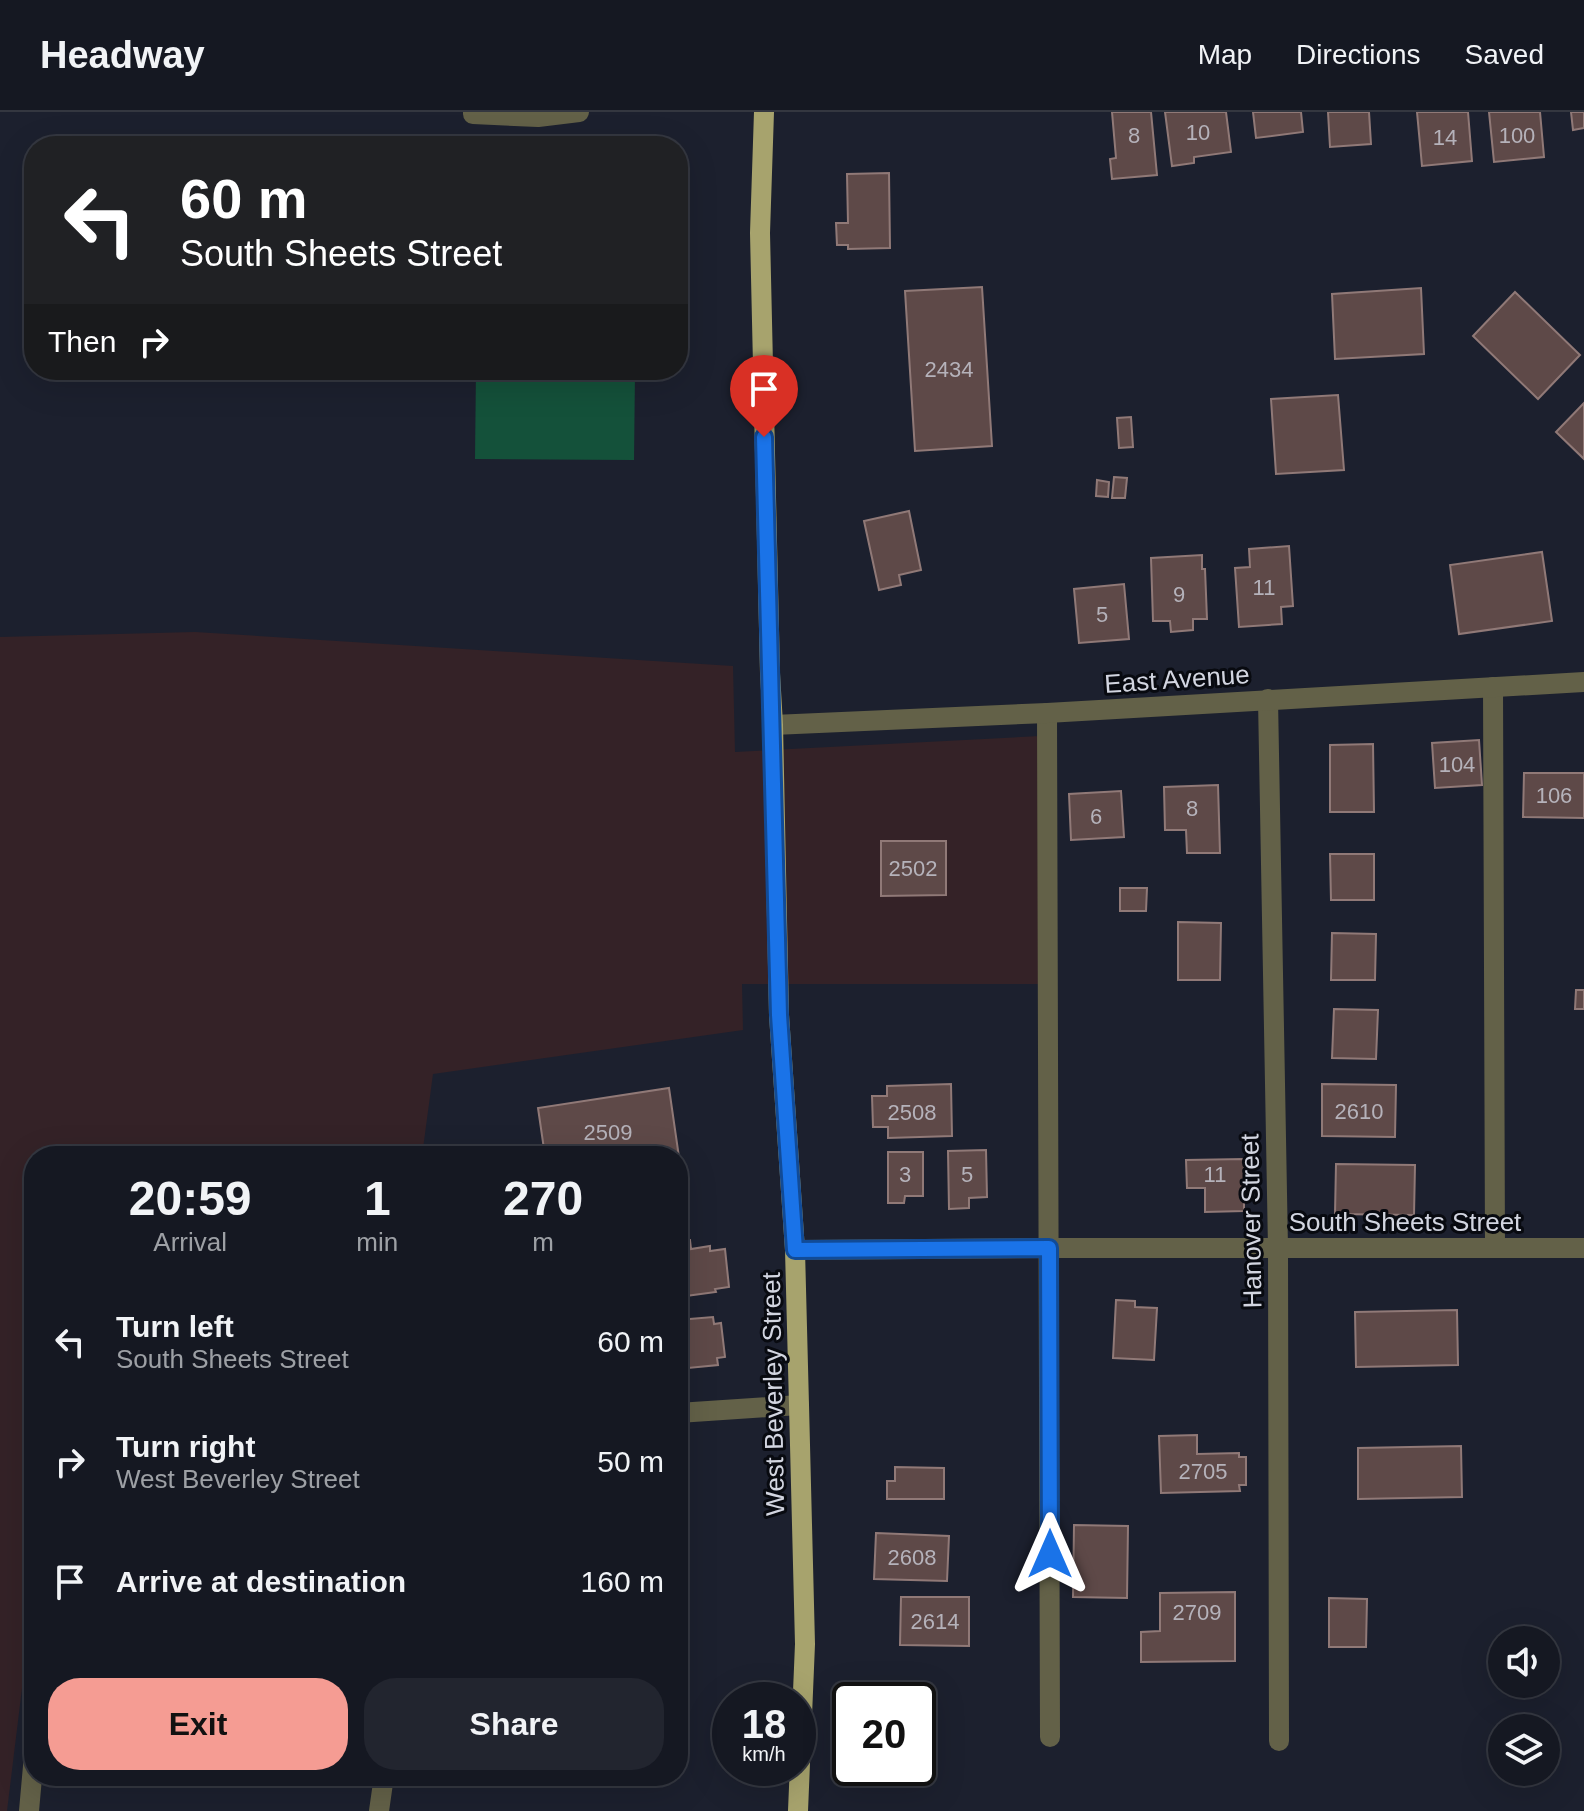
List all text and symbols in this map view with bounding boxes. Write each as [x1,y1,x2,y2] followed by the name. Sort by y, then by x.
[40,34,205,76] text: Headway
[1198,39,1252,70] text: Map
[1296,39,1421,70] text: Directions
[1465,39,1544,70] text: Saved
[1186,120,1210,145] house number: 10
[1128,123,1140,148] house number: 8
[1499,123,1535,148] house number: 100
[1433,125,1457,150] house number: 14
[180,167,308,230] text: 60 m
[48,168,152,272] icon: left
[180,233,502,274] text: South Sheets Street
[132,320,176,364] icon: right
[48,325,116,358] text: Then
[730,355,798,437] pin
[925,357,973,382] house number: 2434
[742,367,786,411] icon: arrive
[1253,575,1275,600] house number: 11
[1173,582,1185,607] house number: 9
[1096,602,1108,627] house number: 5
[1103,659,1251,699] street label: East Avenue
[1439,752,1475,777] house number: 104
[1536,783,1572,808] house number: 106
[1186,796,1198,821] house number: 8
[1090,804,1102,829] house number: 6
[889,856,937,881] house number: 2502
[1335,1099,1383,1124] house number: 2610
[888,1100,936,1125] house number: 2508
[584,1120,632,1145] house number: 2509
[1234,1133,1268,1309] street label: Hanover Street
[899,1162,911,1187] house number: 3
[961,1162,973,1187] house number: 5
[1204,1162,1226,1187] house number: 11
[129,1172,252,1225] text: 20:59
[364,1172,391,1225] text: 1
[503,1172,583,1225] text: 270
[1289,1207,1522,1237] street label: South Sheets Street
[153,1227,227,1257] text: Arrival
[356,1227,398,1257] text: min
[532,1227,554,1257] text: m
[756,1271,790,1516] street label: West Beverley Street
[116,1310,234,1343] text: Turn left
[48,1320,92,1364] icon: left
[597,1325,664,1358] text: 60 m
[116,1344,349,1374] text: South Sheets Street
[116,1430,255,1463] text: Turn right
[48,1440,92,1484] icon: right
[597,1445,664,1478] text: 50 m
[1179,1459,1227,1484] house number: 2705
[116,1464,360,1494] text: West Beverley Street
[1008,1512,1092,1596] position arrow
[888,1545,936,1570] house number: 2608
[48,1560,92,1604] icon: arrive
[116,1565,406,1598] text: Arrive at destination
[581,1565,664,1598] text: 160 m
[1173,1600,1221,1625] house number: 2709
[911,1609,959,1634] house number: 2614
[1488,1626,1560,1786] map controls
[1488,1626,1560,1698] button: sound
[48,1678,348,1770] button: Exit
[364,1678,664,1770] button: Share
[832,1682,936,1786] speed limit sign: 20
[742,1702,786,1746] text: 18
[1488,1714,1560,1786] button: layers
[742,1743,786,1765] text: km/h

